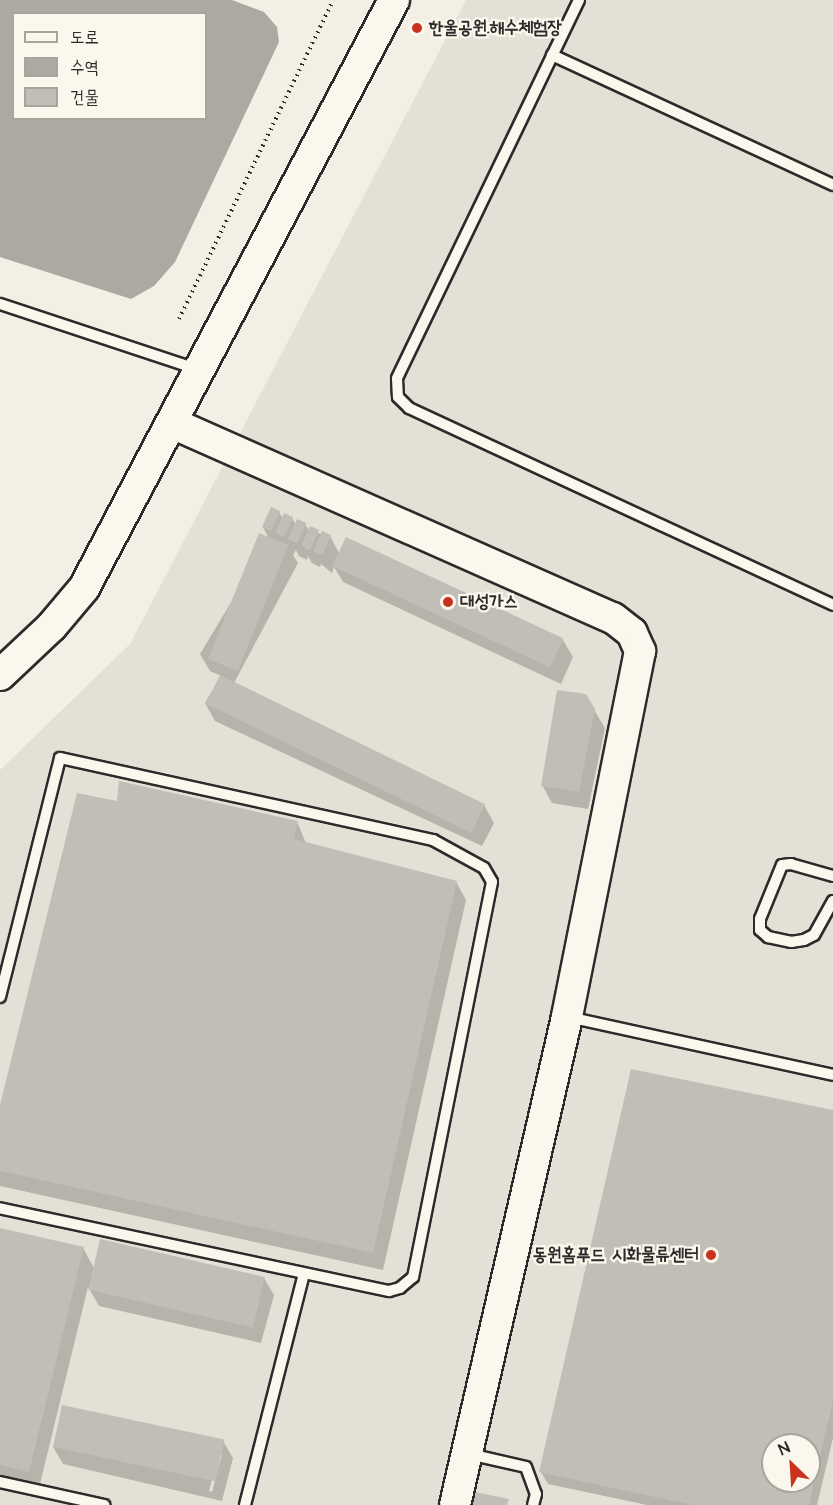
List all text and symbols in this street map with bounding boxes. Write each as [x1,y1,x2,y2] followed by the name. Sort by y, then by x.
[12,12,207,120] legend
[429,17,562,39] place label: 한울공원.해수체험장
[410,21,424,35] marker: 한울공원.해수체험장
[70,25,99,50] text: 도로
[70,55,99,80] text: 수역
[70,85,99,110] text: 건물
[460,591,518,613] place label: 대성가스
[441,595,455,609] marker: 대성가스
[532,1244,699,1266] place label: 동원홈푸드 시화물류센터
[704,1248,718,1262] marker: 동원홈푸드 시화물류센터
[761,1433,821,1493] north arrow
[775,1436,793,1461] text: N

